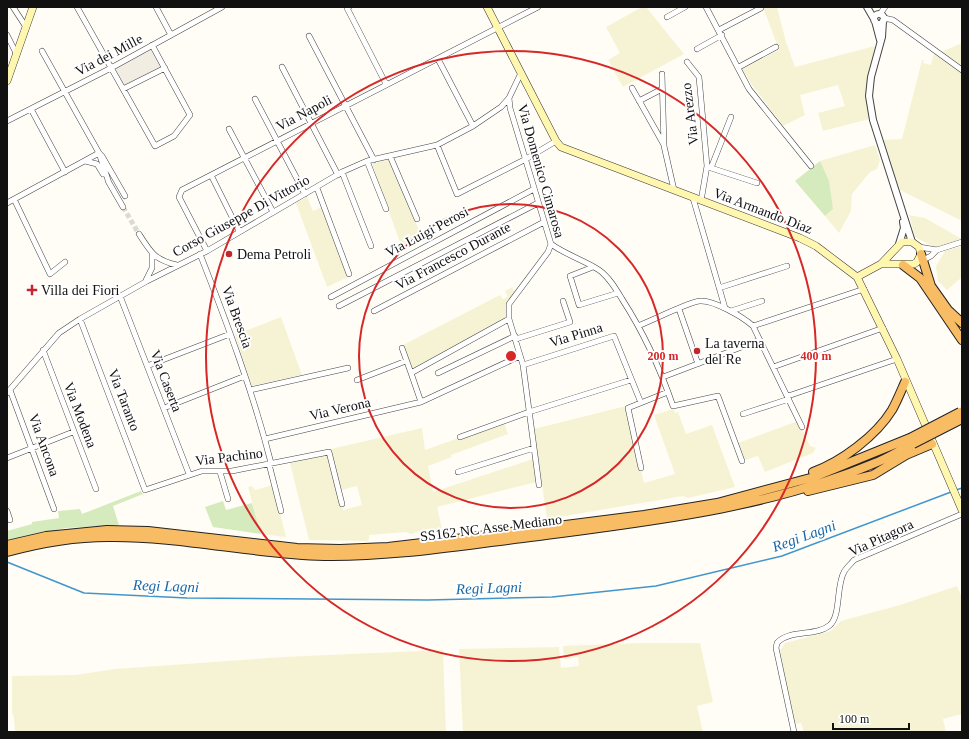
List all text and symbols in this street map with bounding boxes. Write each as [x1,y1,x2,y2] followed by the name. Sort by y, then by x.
[73,31,145,79] street label: Via dei Mille
[679,82,701,146] street label: Via Arezzo
[274,92,335,134] street label: Via Napoli
[515,102,567,240] street label: Via Domenico Cimarosa
[170,172,312,260] street label: Corso Giuseppe Di Vittorio
[711,185,815,237] street label: Via Armando Diaz
[383,204,471,260] street label: Via Luigi Perosi
[393,219,513,293] street label: Via Francesco Durante
[237,247,311,262] place label: Dema Petroli
[224,249,234,259] marker: Dema Petroli
[41,283,120,298] place label: Villa dei Fiori
[26,284,38,296] marker: Villa dei Fiori
[219,284,255,351] street label: Via Brescia
[548,320,605,350] street label: Via Pinna
[705,336,765,367] place label: La taverna del Re
[692,346,702,356] marker: La taverna del Re
[147,348,185,415] street label: Via Caserta
[504,349,518,363] centre of rings
[648,349,679,363] text: 200 m
[801,349,832,363] text: 400 m
[105,367,143,433] street label: Via Taranto
[61,380,100,451] street label: Via Modena
[308,395,373,423] street label: Via Verona
[26,412,63,479] street label: Via Ancona
[194,445,264,469] street label: Via Pachino
[419,512,563,544] street label: SS162 NC Asse Mediano
[846,516,916,559] street label: Via Pitagora
[769,517,838,555] water label: Regi Lagni
[132,577,199,595] water label: Regi Lagni
[455,579,522,597] water label: Regi Lagni
[833,705,909,731] scale bar
[839,712,870,726] text: 100 m

